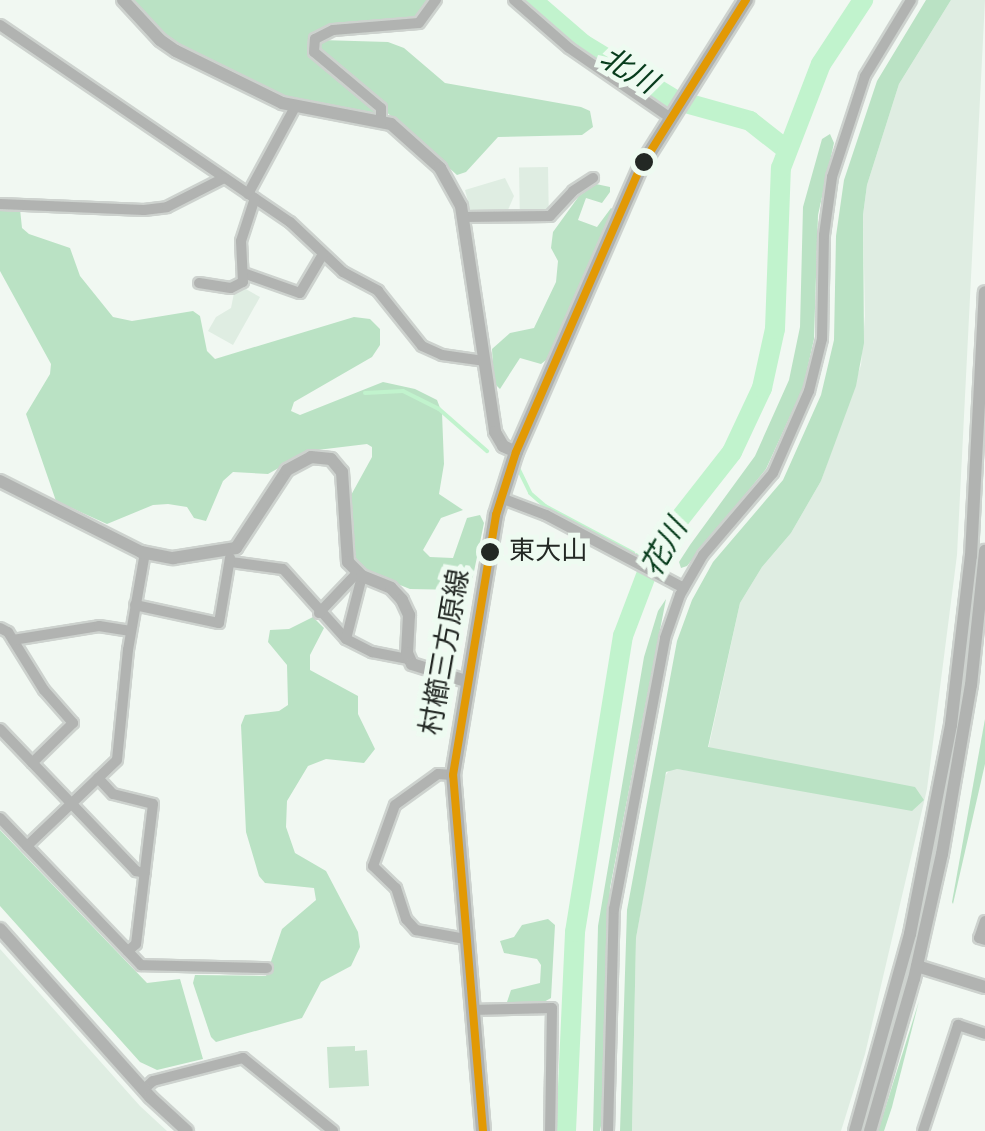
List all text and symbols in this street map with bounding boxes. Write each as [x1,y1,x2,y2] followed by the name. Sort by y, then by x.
[593,40,663,102] water label: 北川
[634,152,654,172] unlabelled marker
[634,513,696,583] water label: 花川
[509,536,587,568] place label: 東大山
[480,542,500,562] marker: 東大山
[415,566,477,738] street label: 村櫛三方原線

